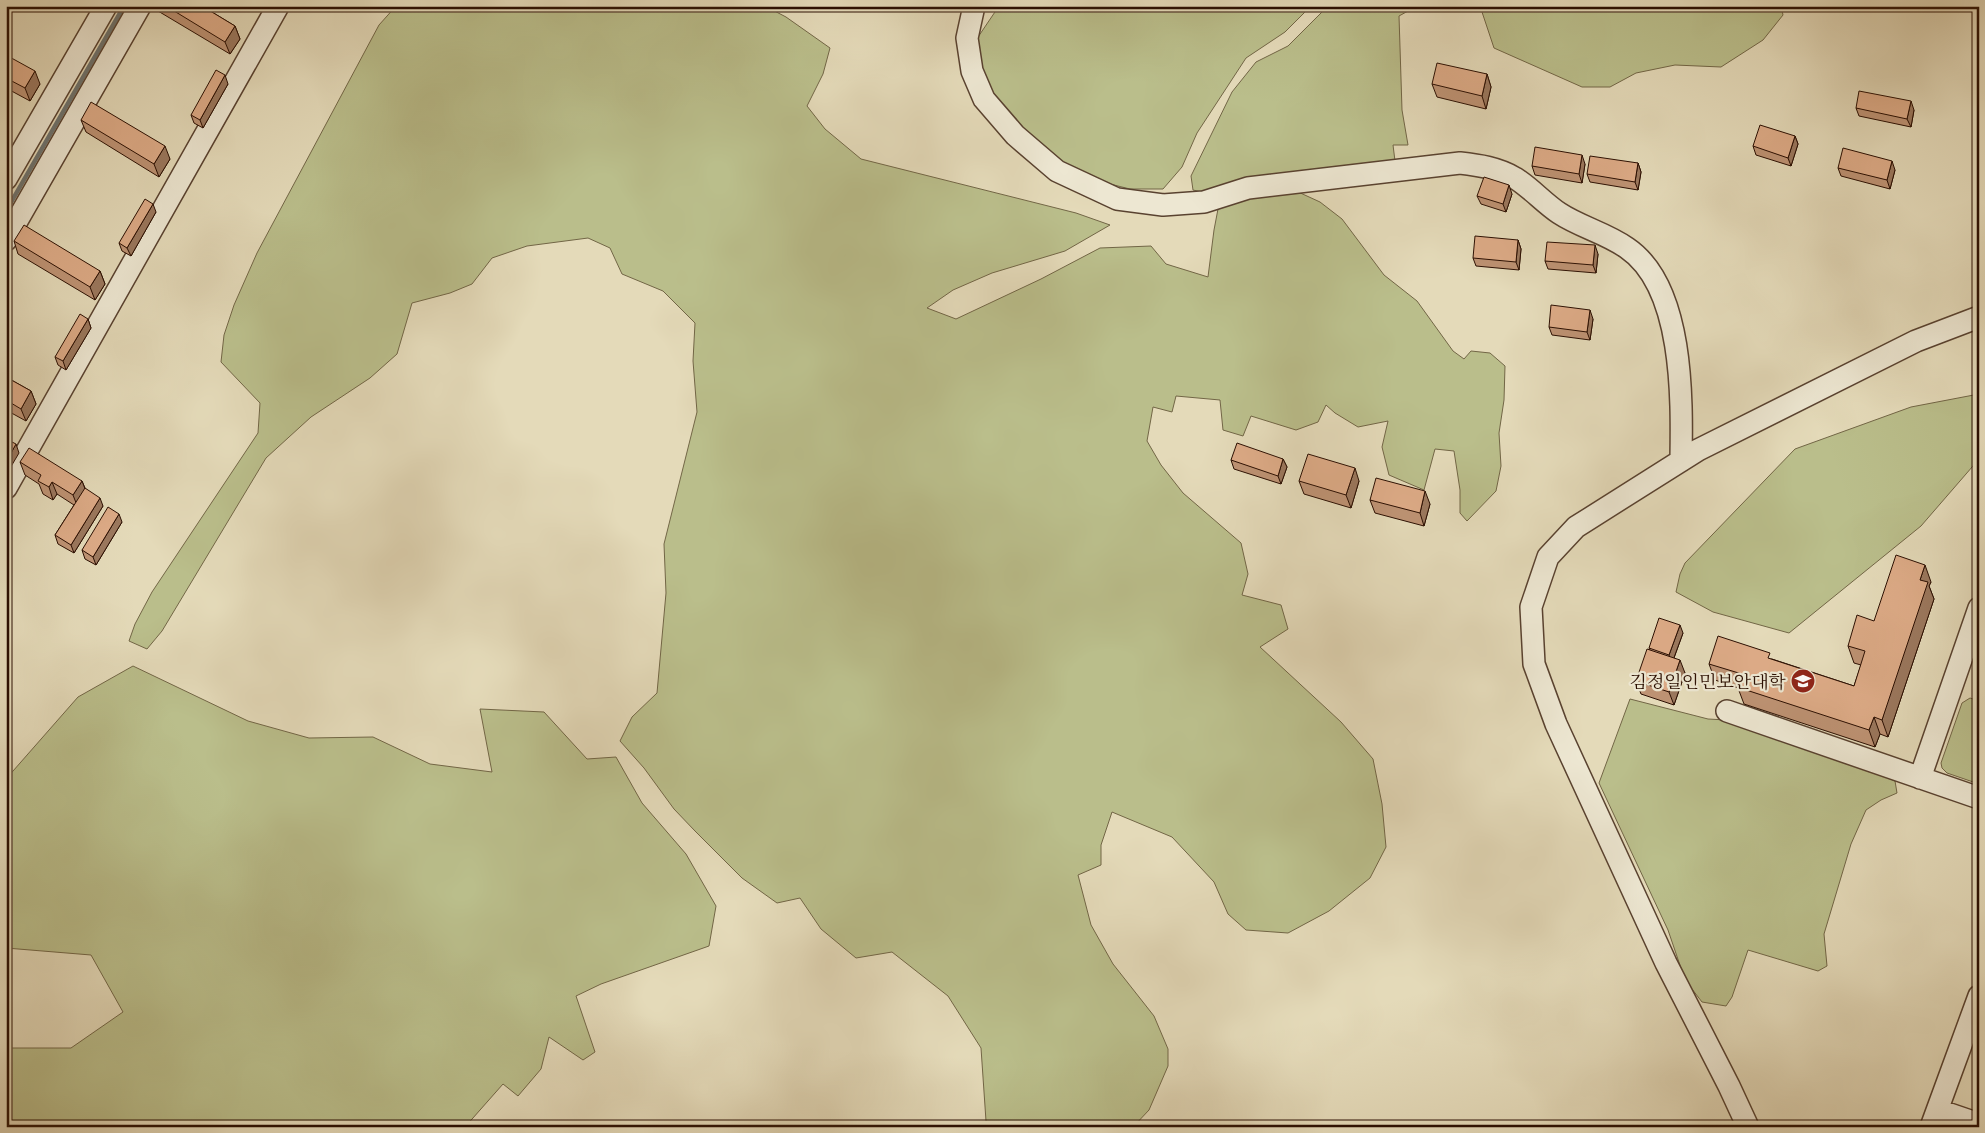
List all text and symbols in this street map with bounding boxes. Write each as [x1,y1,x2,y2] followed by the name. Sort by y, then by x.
[1790,668,1816,694] school or university icon: 김정일인민보안대학
[1630,670,1787,693] place label: 김정일인민보안대학

